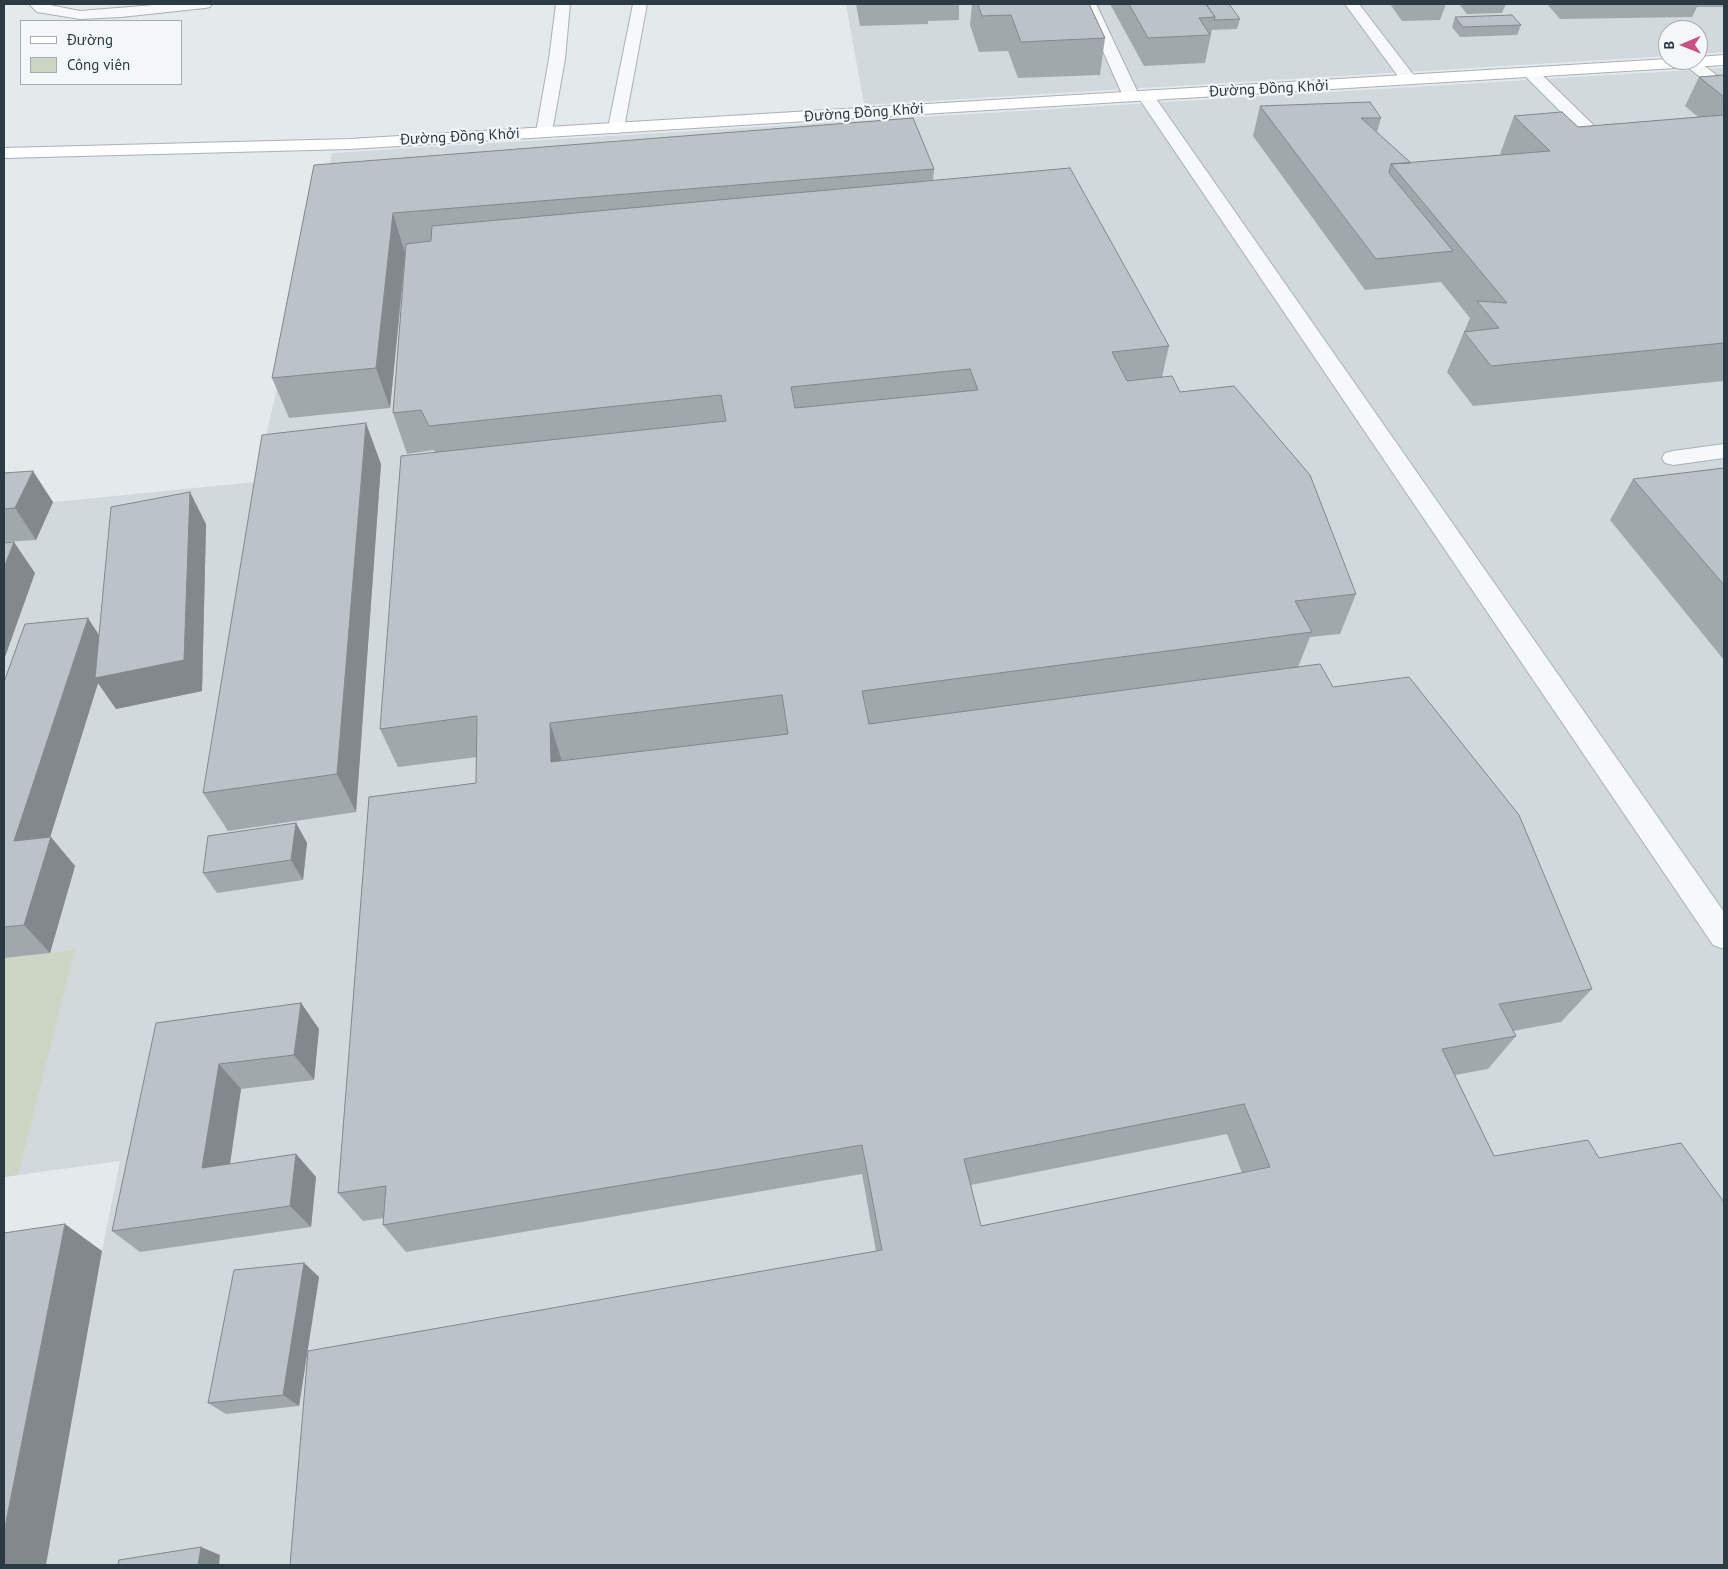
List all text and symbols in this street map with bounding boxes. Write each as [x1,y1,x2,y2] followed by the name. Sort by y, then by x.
[20,20,182,85] legend
[1658,20,1708,70] north arrow
[67,30,113,49] text: Đường
[1660,41,1678,50] text: B
[67,55,130,74] text: Công viên
[1209,77,1329,101] street label: Đường Đồng Khởi
[804,100,924,126] street label: Đường Đồng Khởi
[400,125,520,149] street label: Đường Đồng Khởi

